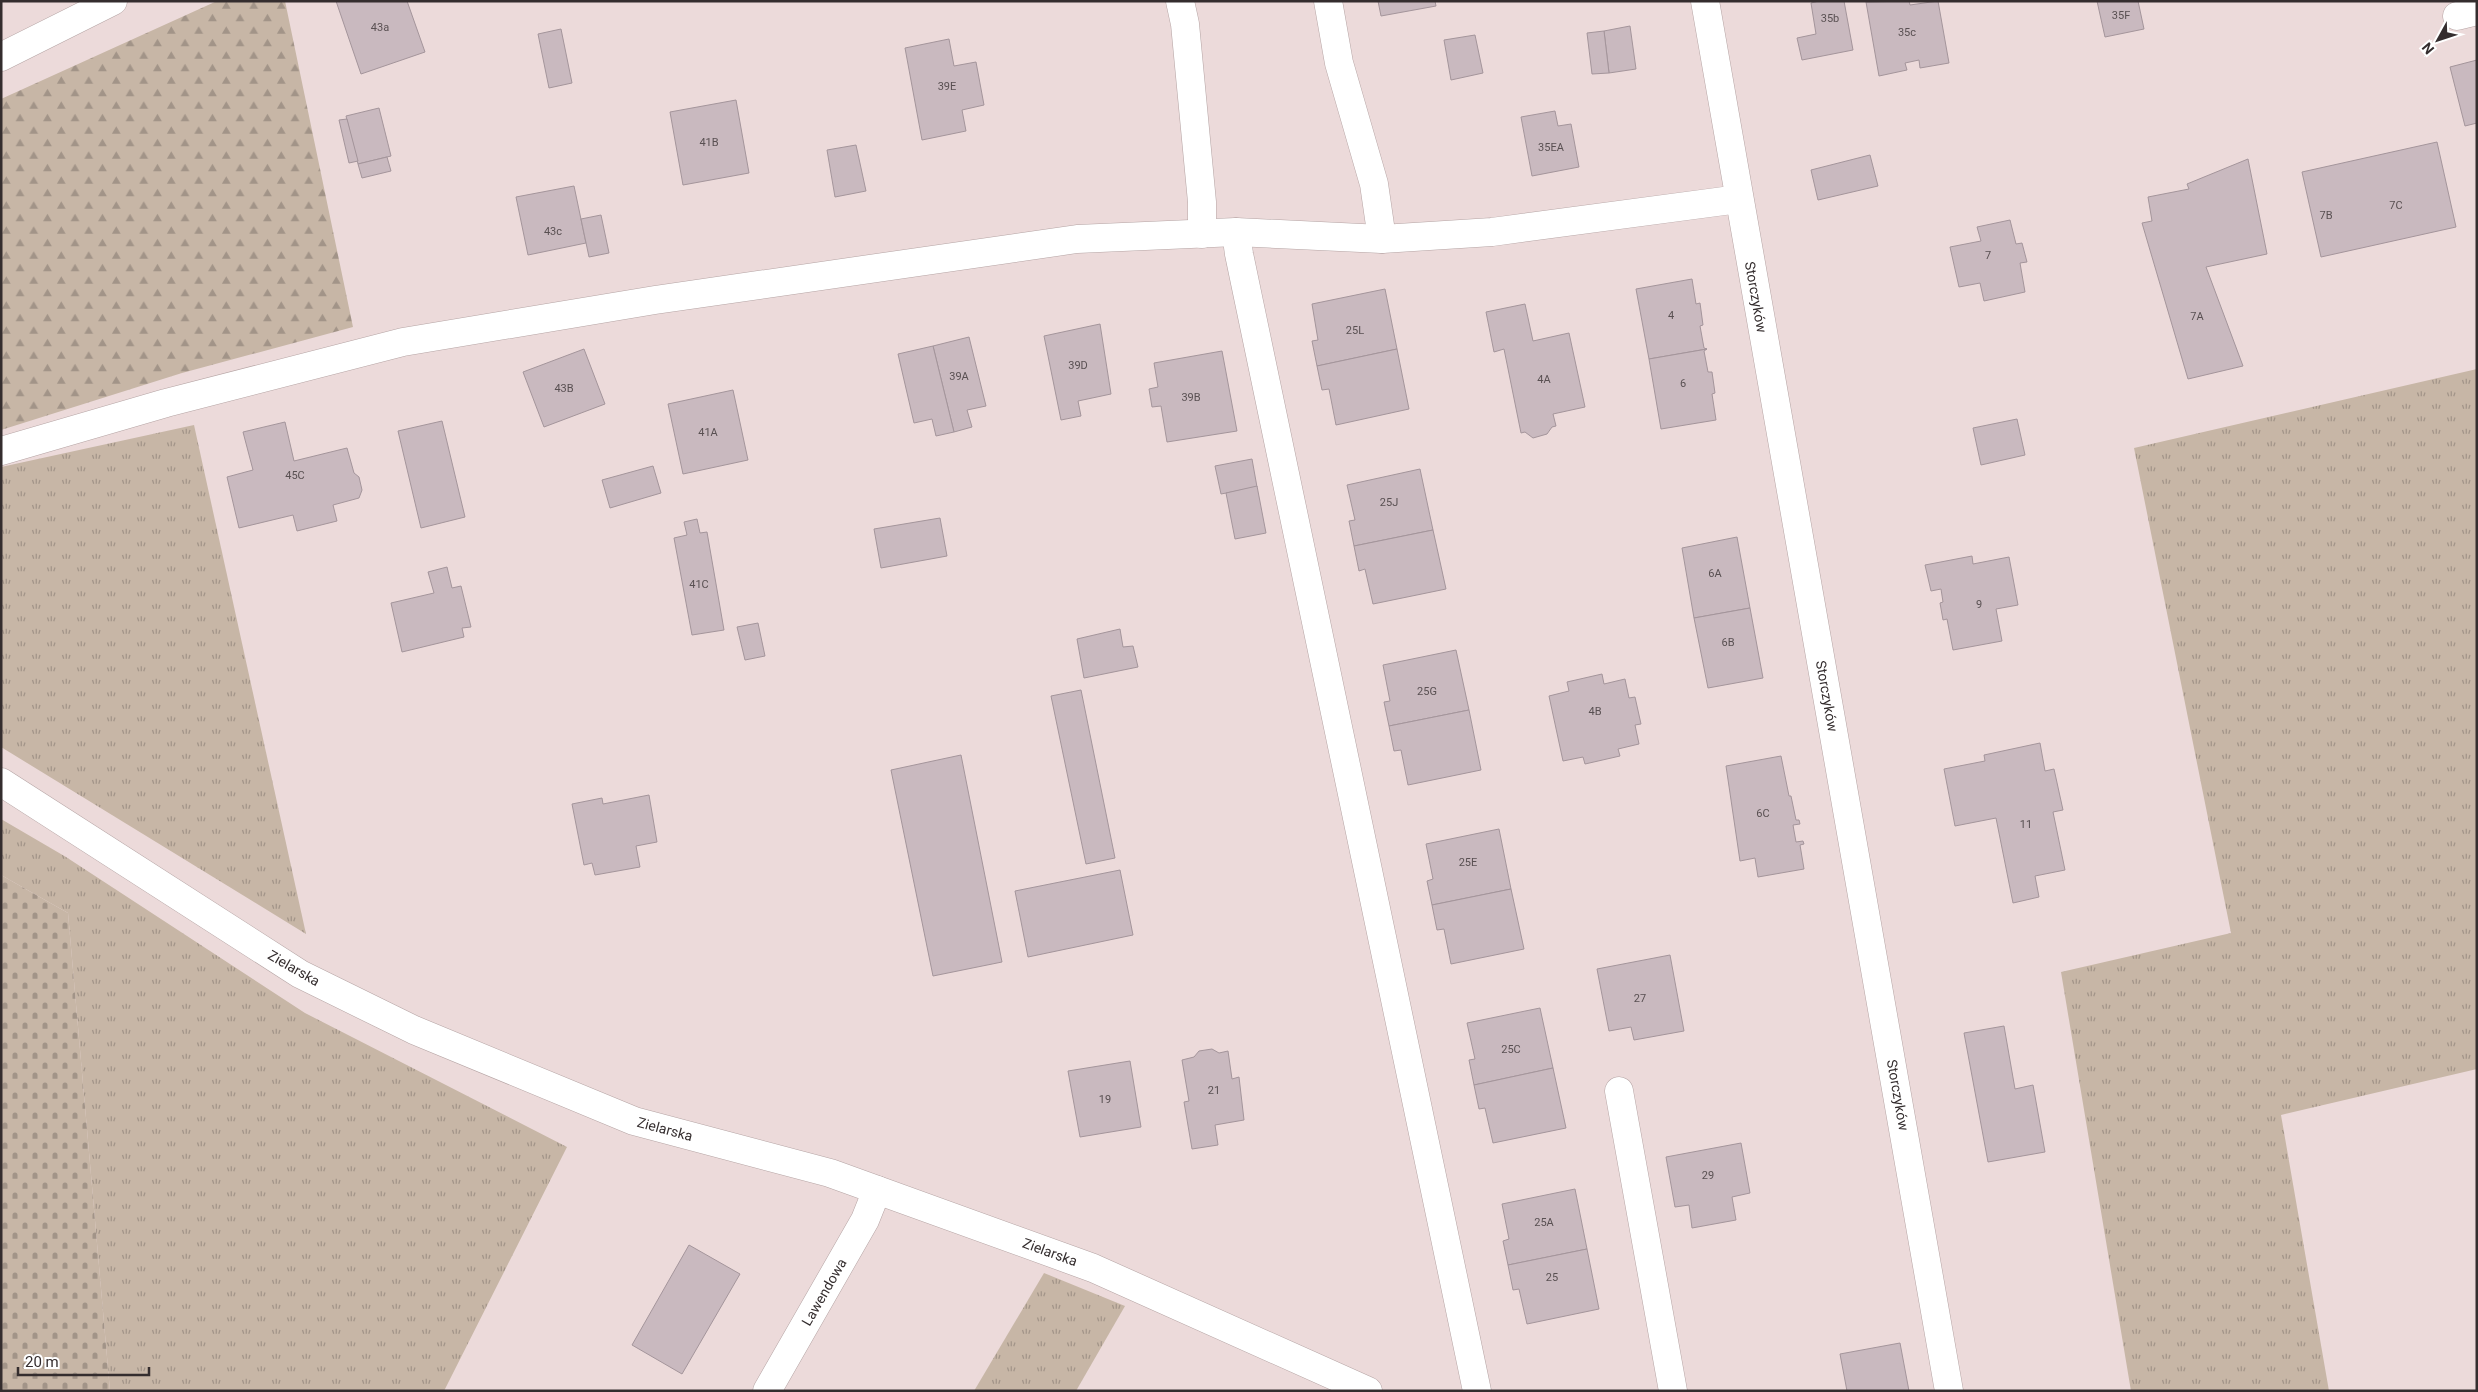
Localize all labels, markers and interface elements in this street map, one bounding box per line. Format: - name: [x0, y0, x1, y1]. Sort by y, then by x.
- house number: 35F: [2112, 9, 2130, 22]
- house number: 35b: [1821, 12, 1839, 25]
- north arrow: [2413, 15, 2463, 65]
- house number: 43a: [371, 21, 389, 34]
- house number: 35c: [1898, 26, 1916, 39]
- text: N: [2419, 39, 2437, 57]
- house number: 39E: [938, 80, 956, 93]
- house number: 41B: [699, 136, 719, 149]
- house number: 35EA: [1538, 141, 1565, 154]
- house number: 7C: [2389, 199, 2403, 212]
- house number: 7B: [2319, 209, 2333, 222]
- house number: 43c: [544, 225, 562, 238]
- house number: 7: [1985, 249, 1991, 262]
- street label: Storczyków: [1742, 260, 1770, 334]
- house number: 4: [1668, 309, 1674, 322]
- house number: 7A: [2190, 310, 2205, 323]
- house number: 25L: [1346, 324, 1364, 337]
- house number: 39D: [1068, 359, 1088, 372]
- house number: 39A: [949, 370, 970, 383]
- house number: 4A: [1537, 373, 1552, 386]
- house number: 6: [1680, 377, 1686, 390]
- house number: 43B: [554, 382, 574, 395]
- house number: 39B: [1181, 391, 1201, 404]
- house number: 41A: [698, 426, 719, 439]
- house number: 45C: [285, 469, 305, 482]
- house number: 25J: [1380, 496, 1398, 509]
- house number: 6A: [1708, 567, 1723, 580]
- house number: 41C: [689, 578, 709, 591]
- house number: 9: [1976, 598, 1982, 611]
- house number: 6B: [1721, 636, 1735, 649]
- street label: Storczyków: [1813, 659, 1841, 733]
- house number: 25G: [1417, 685, 1437, 698]
- house number: 4B: [1588, 705, 1602, 718]
- house number: 6C: [1756, 807, 1770, 820]
- house number: 11: [2020, 818, 2032, 831]
- house number: 25E: [1459, 856, 1477, 869]
- street label: Zielarska: [265, 947, 323, 989]
- house number: 27: [1634, 992, 1646, 1005]
- house number: 25C: [1501, 1043, 1521, 1056]
- street label: Storczyków: [1884, 1058, 1912, 1132]
- house number: 21: [1208, 1084, 1220, 1097]
- house number: 19: [1099, 1093, 1111, 1106]
- street label: Zielarska: [635, 1114, 695, 1144]
- house number: 29: [1702, 1169, 1714, 1182]
- house number: 25A: [1534, 1216, 1555, 1229]
- street label: Zielarska: [1021, 1235, 1079, 1269]
- street label: Lawendowa: [798, 1256, 850, 1328]
- house number: 25: [1546, 1271, 1558, 1284]
- scale bar: [18, 1344, 149, 1376]
- text: 20 m: [25, 1353, 59, 1371]

